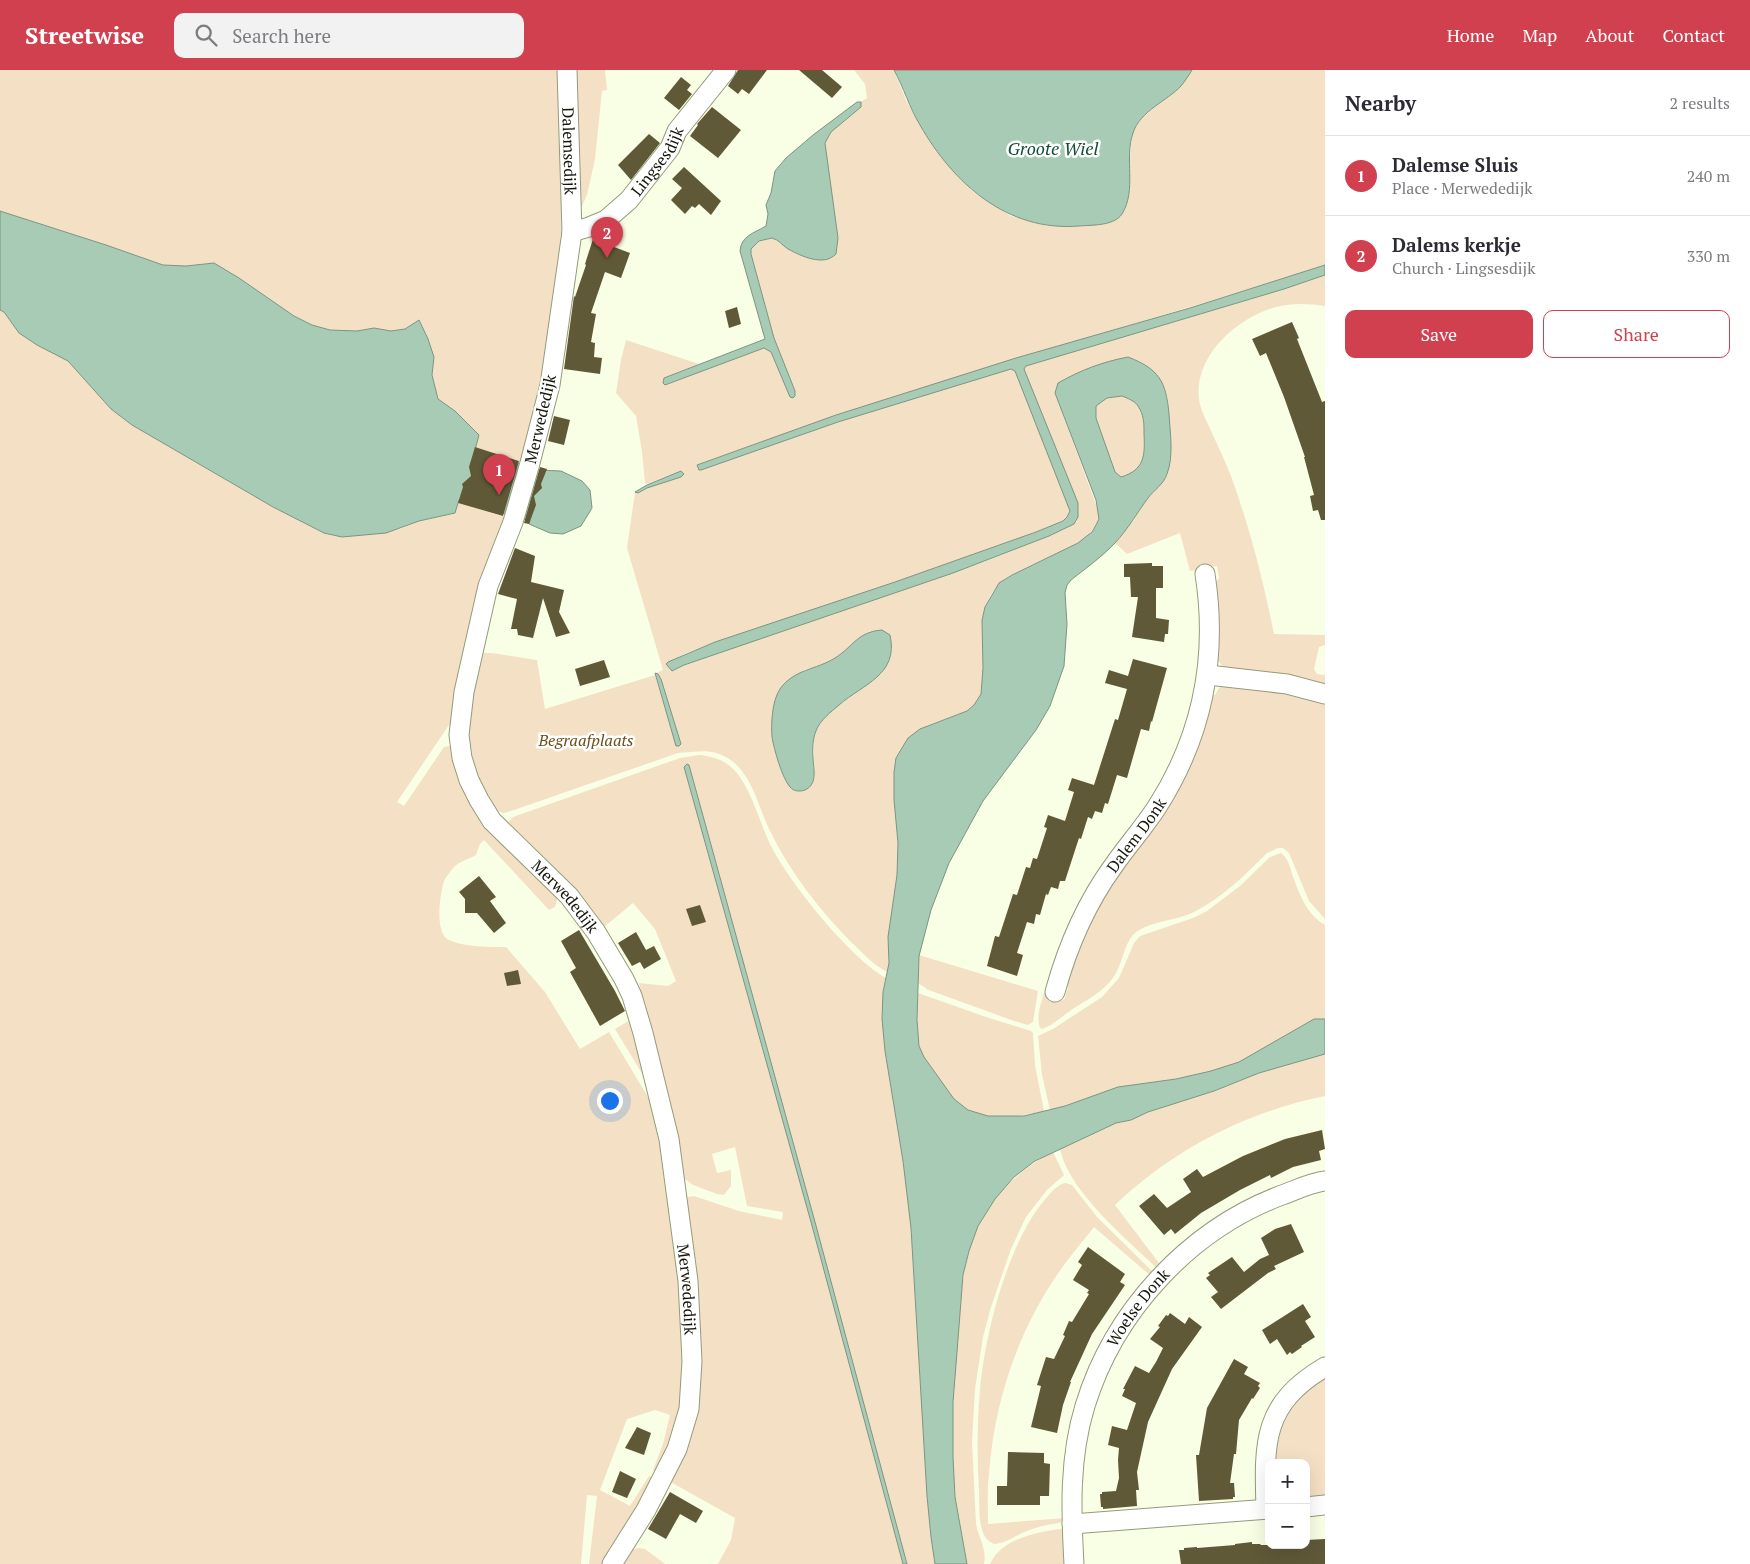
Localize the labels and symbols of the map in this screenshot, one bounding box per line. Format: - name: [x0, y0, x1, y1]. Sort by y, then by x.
- street label: Dalemsedijk: [557, 107, 582, 196]
- street label: Lingsesdijk: [626, 123, 689, 200]
- water label: Groote Wiel: [1008, 136, 1098, 160]
- pin: 2: [591, 217, 623, 258]
- street label: Merwededijk: [519, 371, 561, 466]
- pin: 1: [483, 454, 515, 495]
- park label: Begraafplaats: [537, 729, 634, 751]
- street label: Dalem Donk: [1101, 793, 1172, 877]
- street label: Merwededijk: [527, 855, 604, 938]
- your location: [597, 1088, 623, 1114]
- street label: Merwededijk: [672, 1243, 702, 1336]
- street label: Woelse Donk: [1101, 1263, 1175, 1350]

